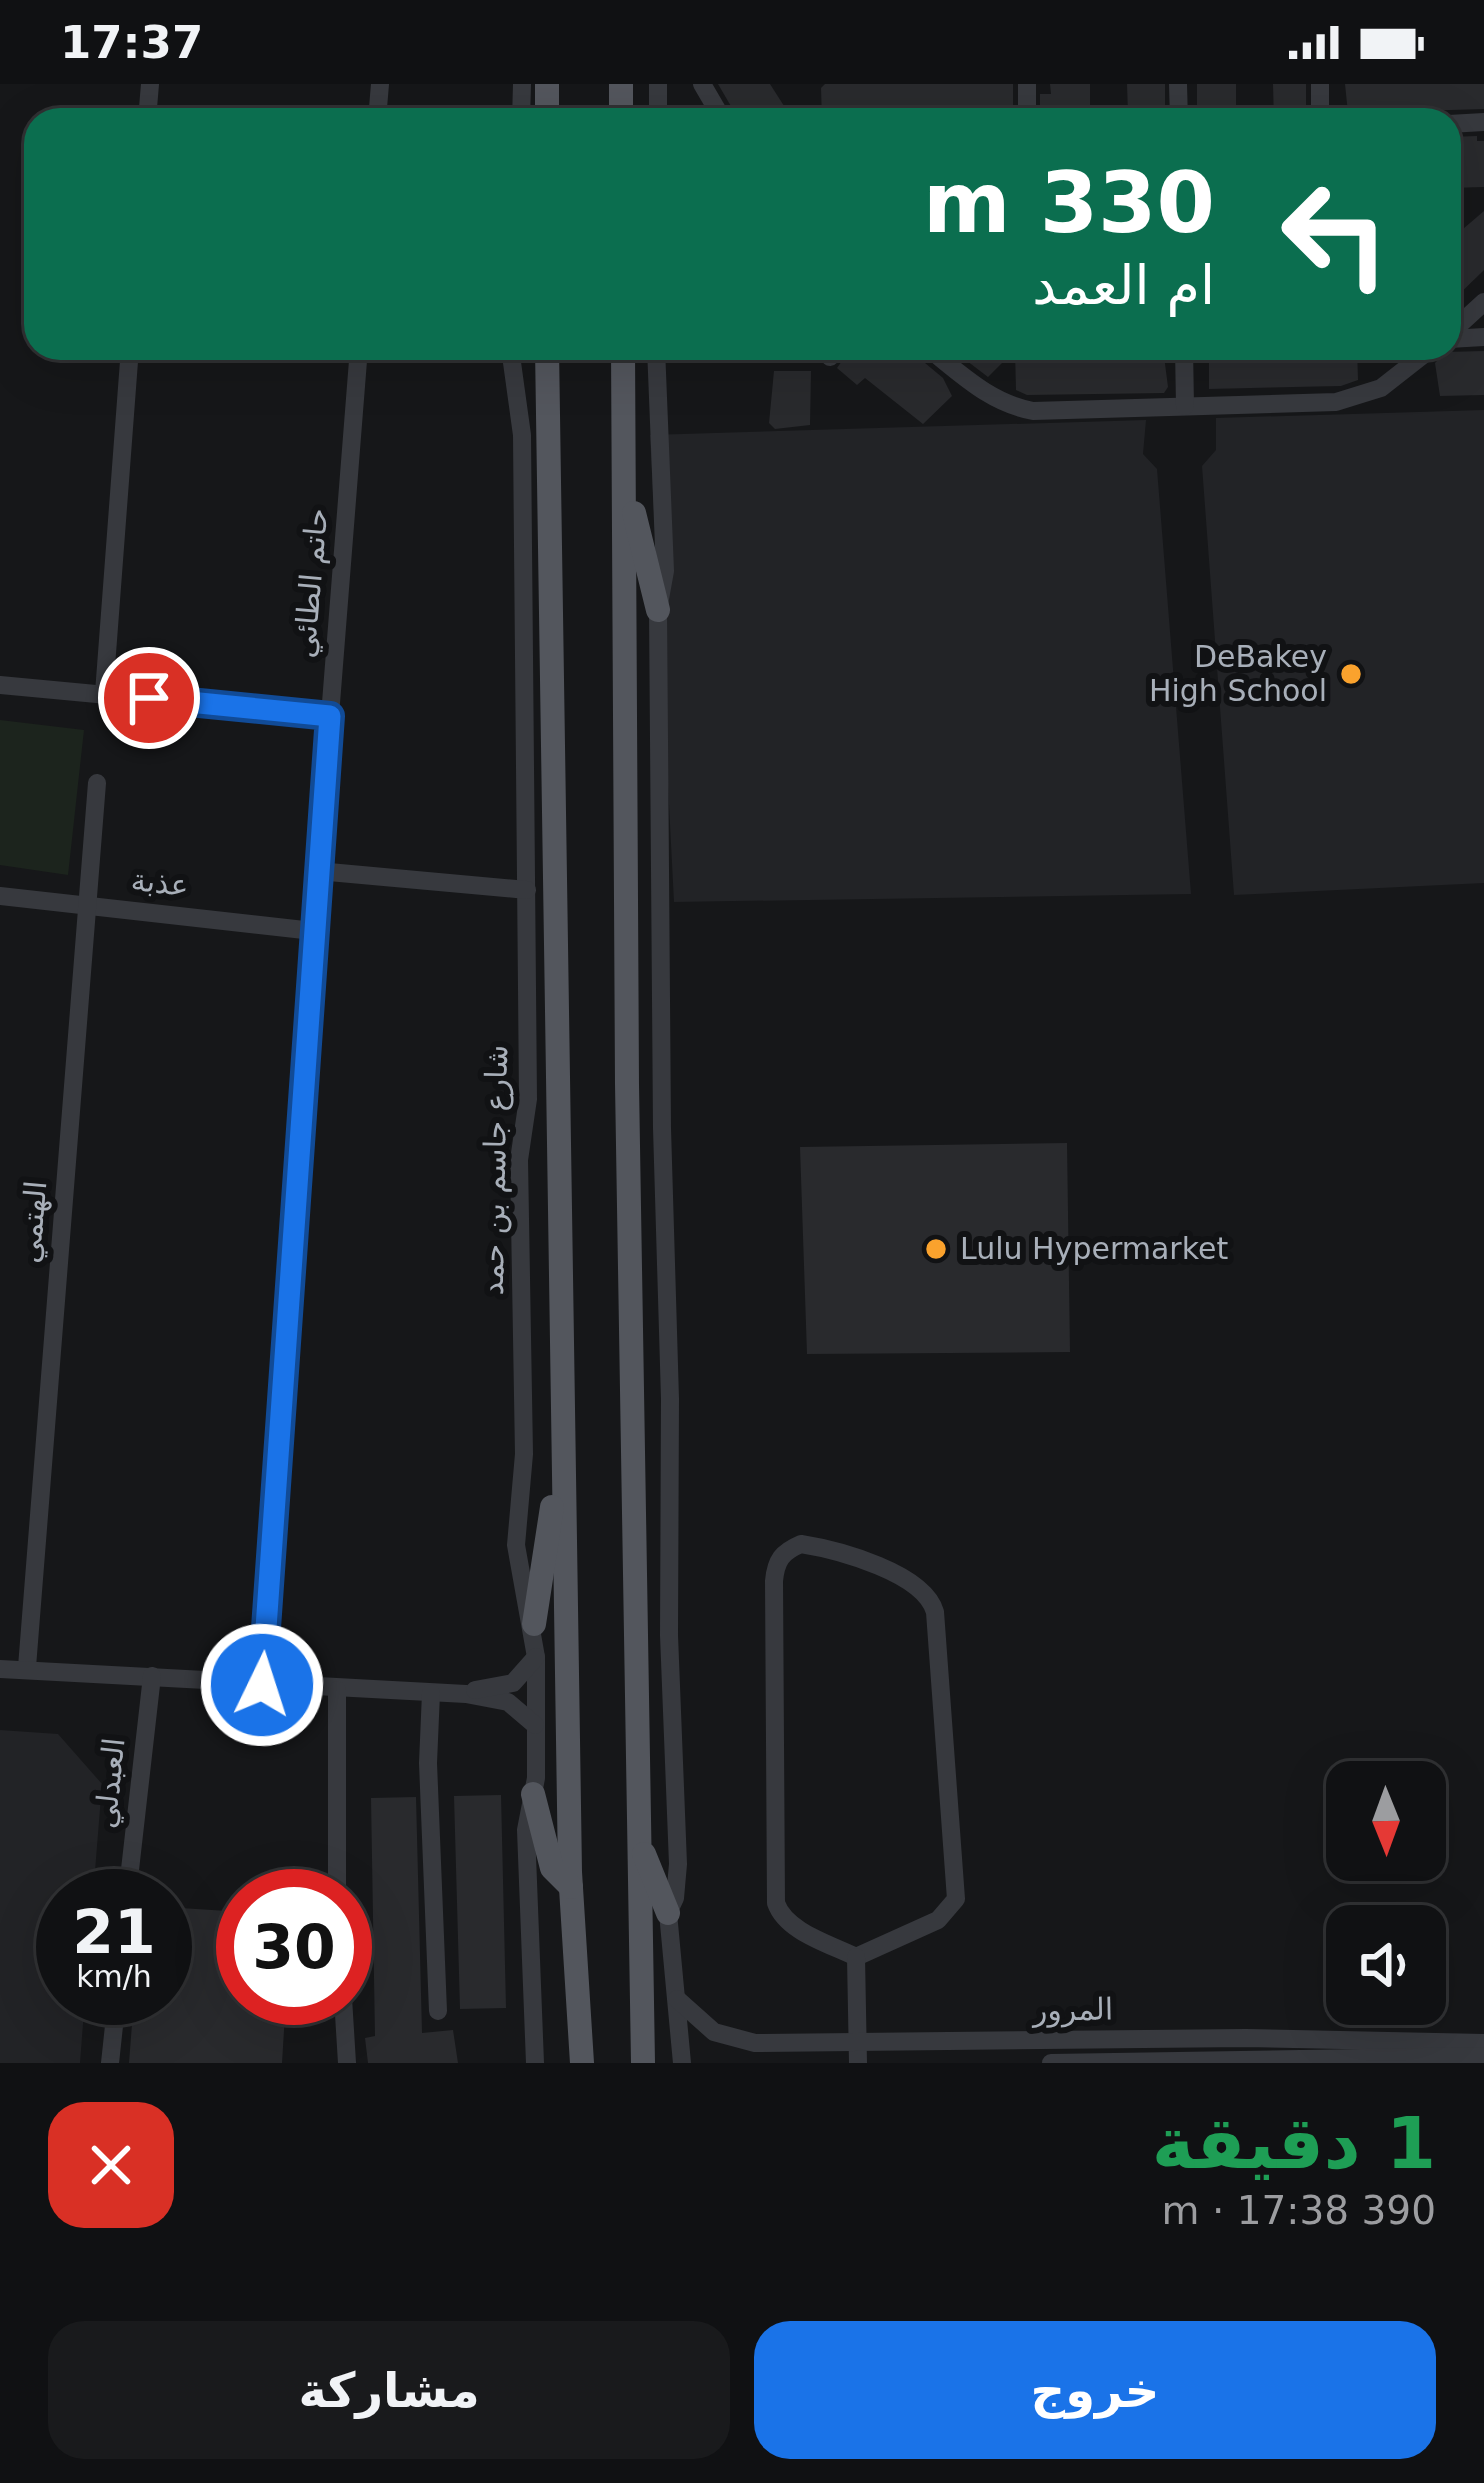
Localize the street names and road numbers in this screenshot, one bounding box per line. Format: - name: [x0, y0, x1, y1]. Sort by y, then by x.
- street label: حاتم الطائي: [287, 507, 335, 659]
- street label: عذبة: [129, 862, 191, 903]
- street label: شارع جاسم بن حمد: [475, 1044, 515, 1296]
- street label: الهتمي: [11, 1179, 55, 1265]
- street label: العبدلي: [87, 1736, 133, 1830]
- street label: المرور: [1031, 1991, 1113, 2029]

